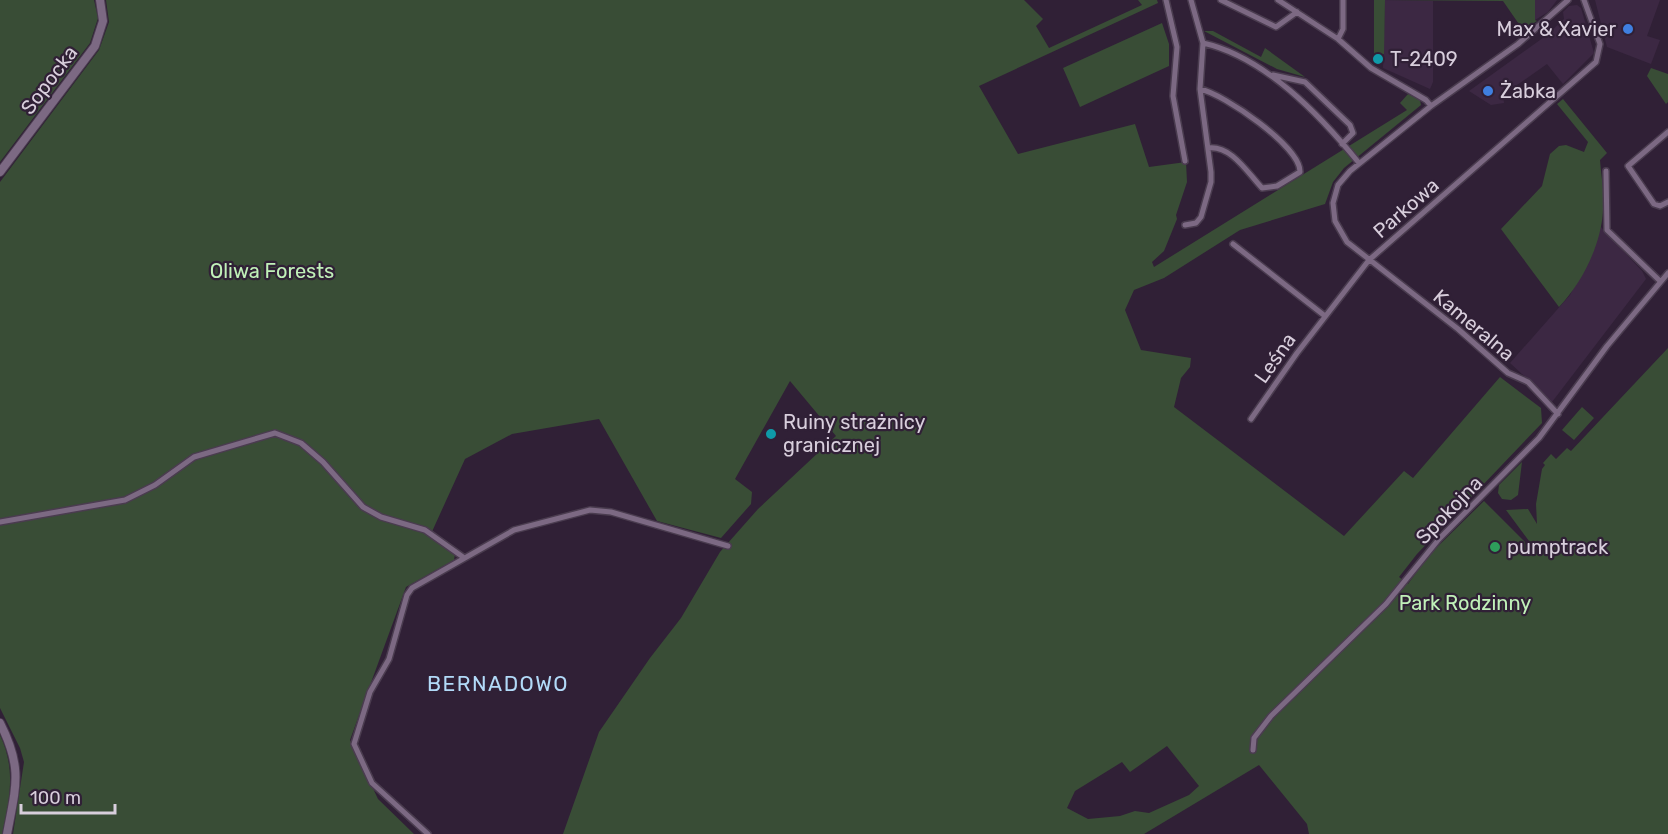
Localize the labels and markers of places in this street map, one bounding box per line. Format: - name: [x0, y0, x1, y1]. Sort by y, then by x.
- place label: Max & Xavier: [1496, 17, 1616, 41]
- marker: Max & Xavier: [1621, 22, 1635, 36]
- place label: T-2409: [1390, 47, 1458, 71]
- marker: T-2409: [1371, 52, 1385, 66]
- place label: Żabka: [1500, 79, 1556, 103]
- marker: Żabka: [1481, 84, 1495, 98]
- place label: Ruiny strażnicy granicznej: [783, 410, 926, 457]
- marker: Ruiny strażnicy granicznej: [764, 427, 778, 441]
- place label: pumptrack: [1507, 535, 1609, 559]
- marker: pumptrack: [1488, 540, 1502, 554]

